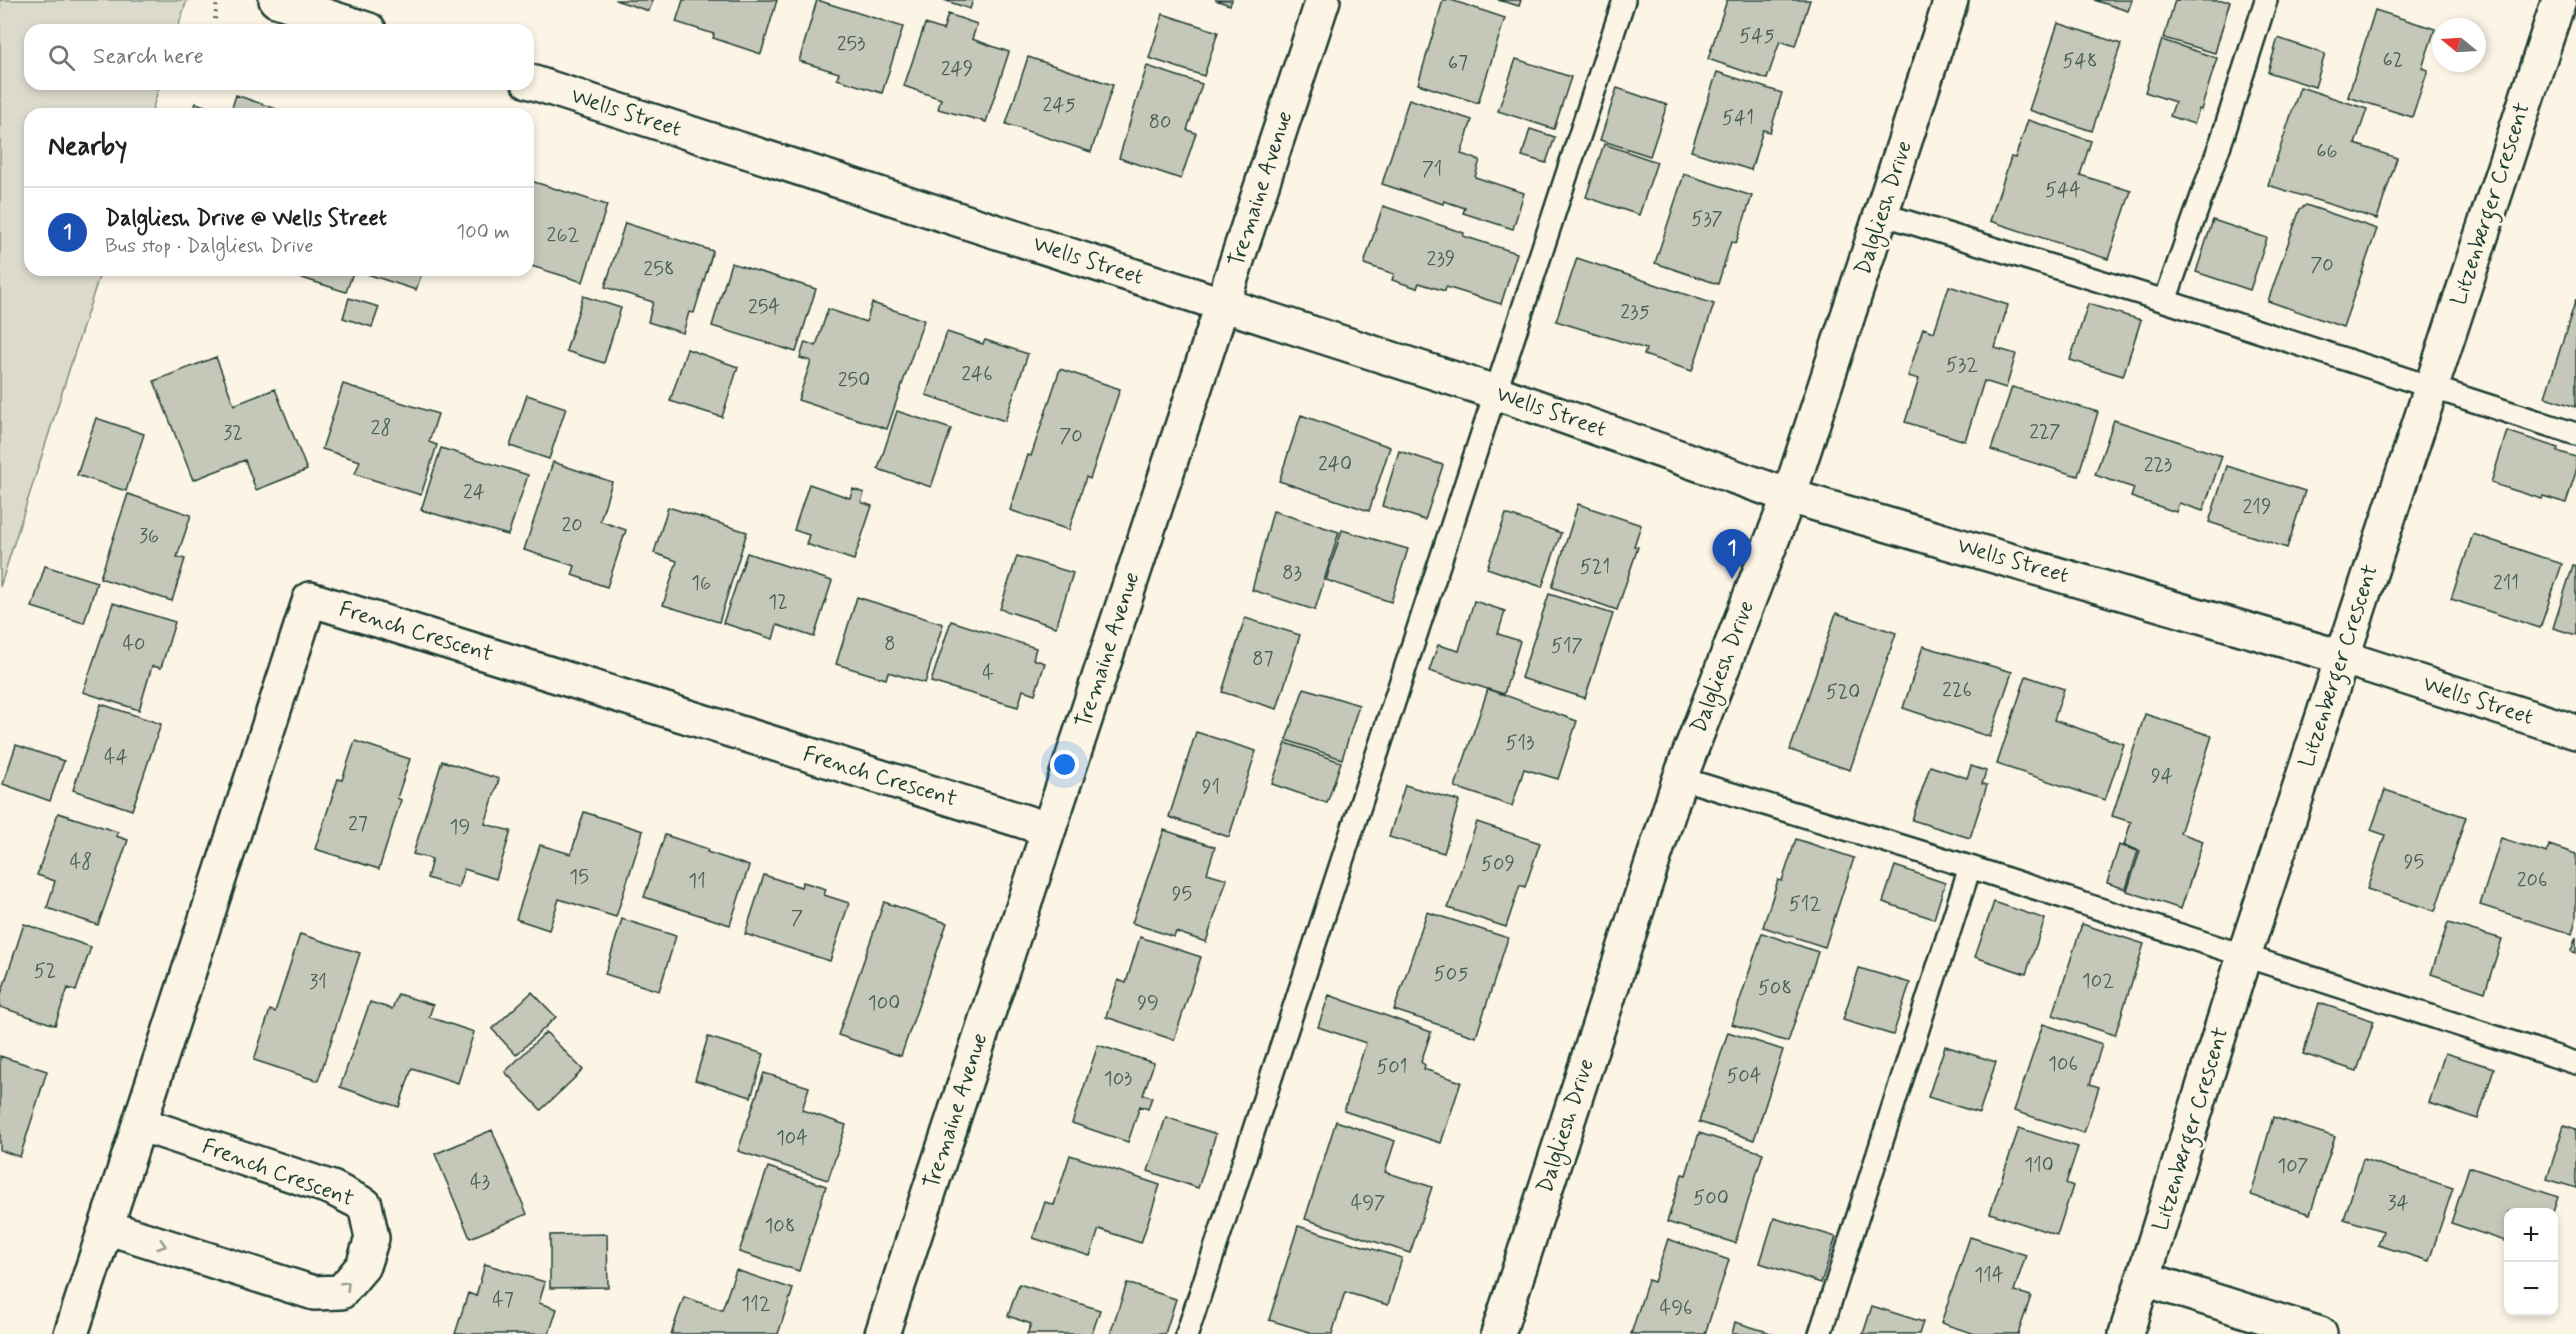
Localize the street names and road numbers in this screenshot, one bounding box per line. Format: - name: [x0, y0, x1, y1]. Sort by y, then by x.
- street label: Wells Street: [567, 82, 685, 144]
- street label: Litzenberger Crescent: [2445, 99, 2540, 310]
- street label: Tremaine Avenue: [1223, 108, 1299, 270]
- street label: Dalgliesh Drive: [1849, 137, 1922, 280]
- street label: Wells Street: [1029, 230, 1147, 292]
- street label: Wells Street: [1492, 380, 1610, 444]
- street label: Wells Street: [1954, 532, 2072, 590]
- street label: Litzenberger Crescent: [2293, 561, 2388, 772]
- street label: Tremaine Avenue: [1070, 569, 1146, 731]
- street label: French Crescent: [336, 595, 496, 669]
- street label: Dalgliesh Drive: [1685, 597, 1764, 738]
- street label: Wells Street: [2419, 670, 2537, 732]
- street label: French Crescent: [800, 740, 960, 814]
- street label: Litzenberger Crescent: [2147, 1024, 2238, 1235]
- street label: Tremaine Avenue: [918, 1030, 994, 1192]
- street label: Dalgliesh Drive: [1531, 1055, 1604, 1198]
- street label: French Crescent: [198, 1133, 358, 1213]

